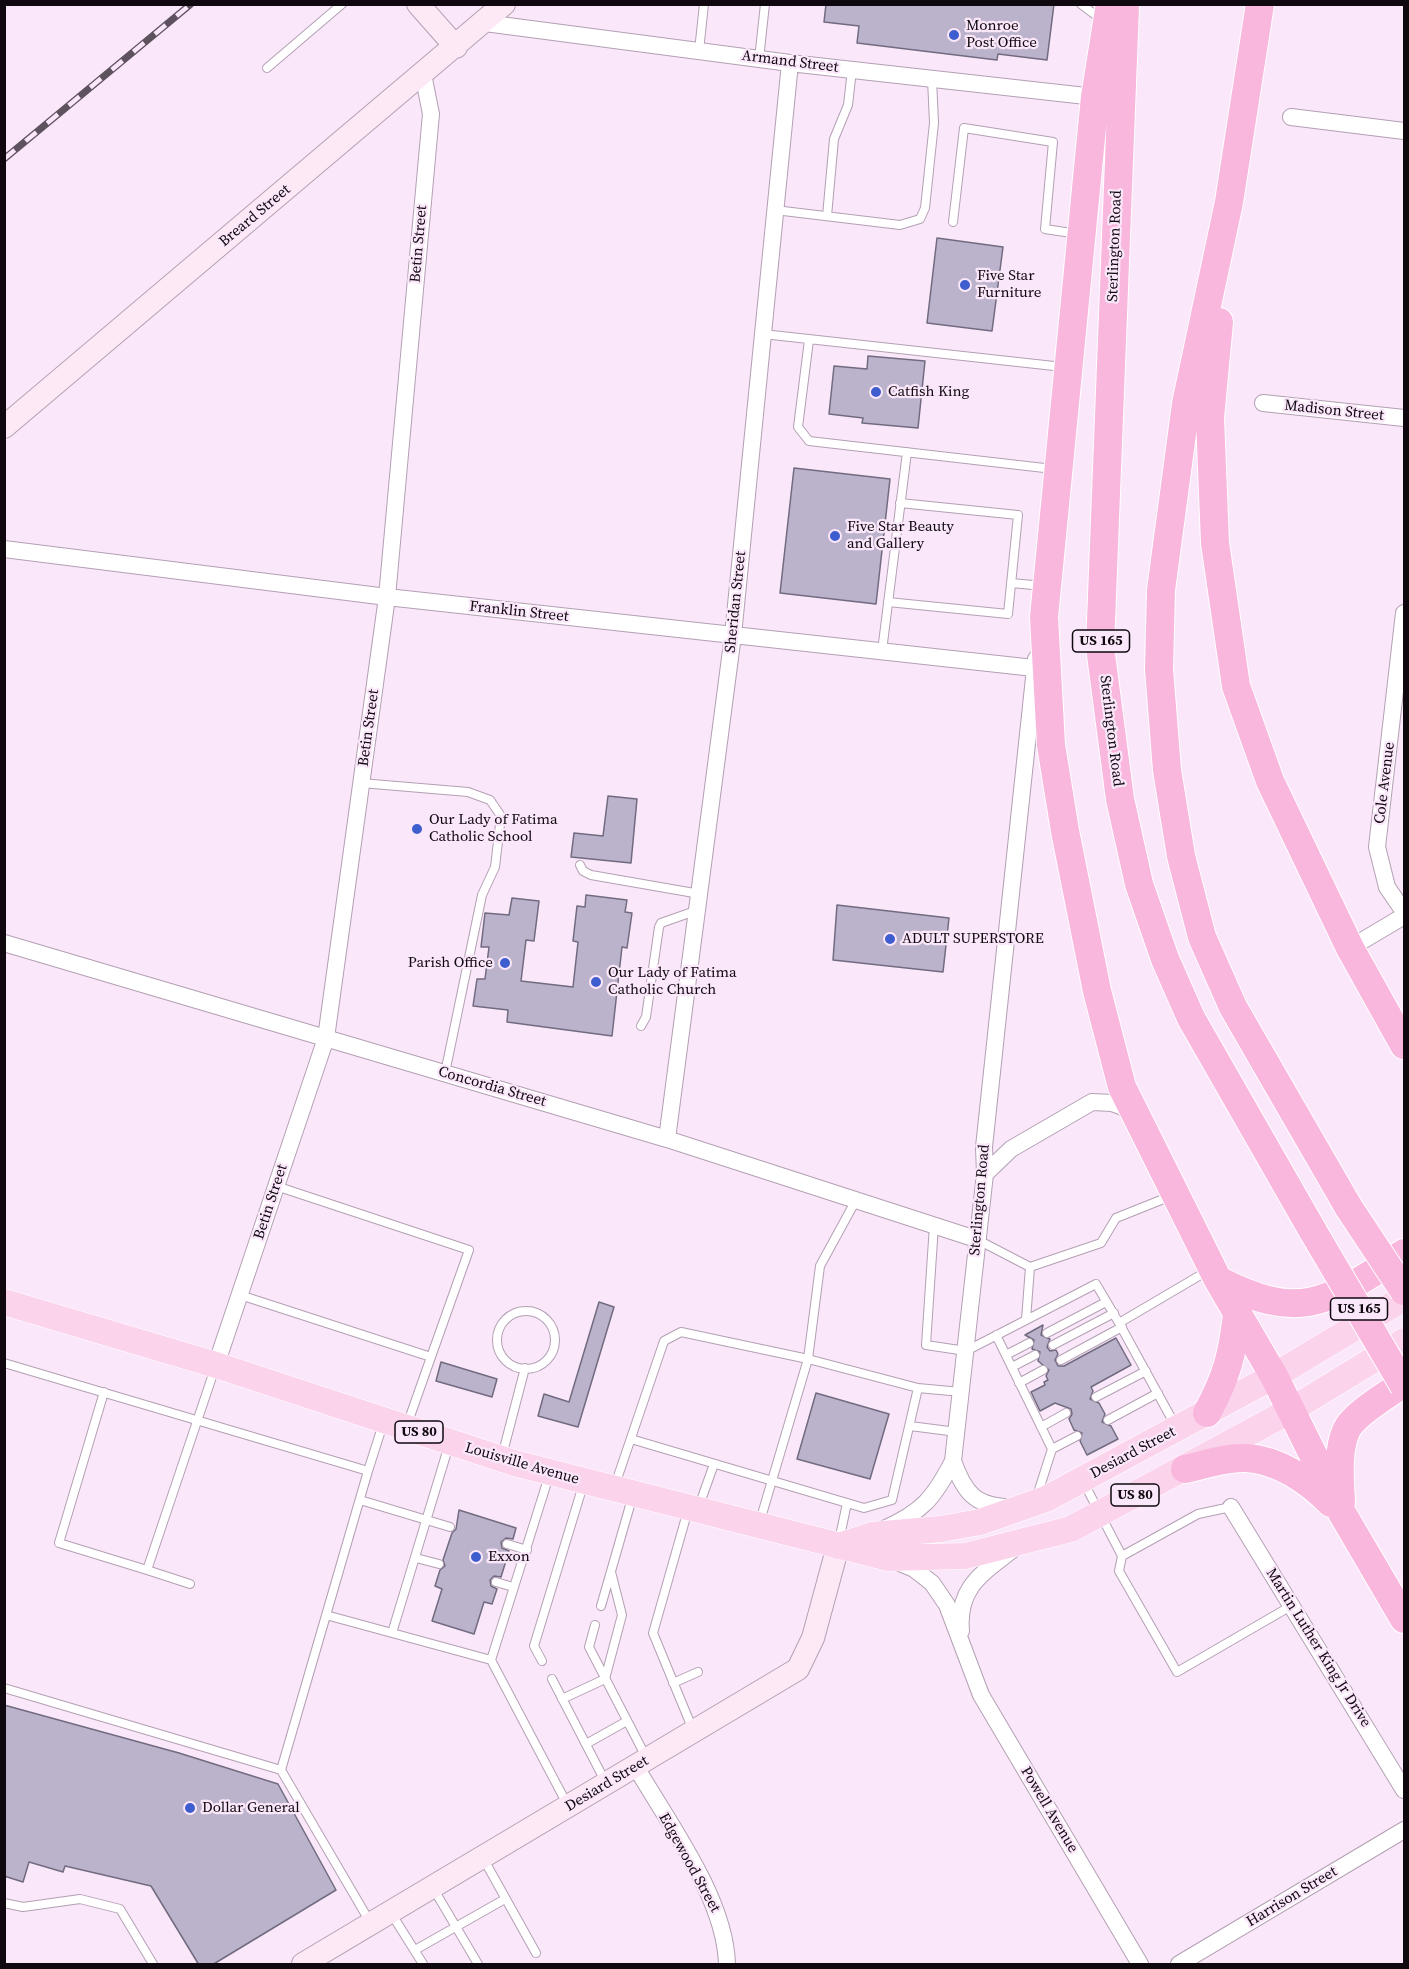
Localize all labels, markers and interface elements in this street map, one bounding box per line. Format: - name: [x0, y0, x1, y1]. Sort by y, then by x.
- place label: Monroe Post Office: [966, 17, 1037, 52]
- marker: Monroe Post Office: [947, 28, 961, 42]
- street label: Armand Street: [741, 47, 839, 77]
- street label: Breard Street: [216, 181, 294, 251]
- street label: Sterlington Road: [1104, 190, 1126, 302]
- street label: Betin Street: [407, 204, 431, 284]
- place label: Five Star Furniture: [977, 267, 1041, 302]
- marker: Five Star Furniture: [958, 278, 972, 292]
- place label: Catfish King: [888, 383, 969, 401]
- marker: Catfish King: [869, 385, 883, 399]
- street label: Madison Street: [1283, 397, 1385, 425]
- place label: Five Star Beauty and Gallery: [847, 518, 954, 553]
- marker: Five Star Beauty and Gallery: [828, 529, 842, 543]
- street label: Sheridan Street: [722, 550, 750, 654]
- street label: Franklin Street: [468, 598, 570, 626]
- road number: US 165: [1072, 630, 1130, 652]
- street label: Sterlington Road: [1095, 674, 1127, 788]
- street label: Betin Street: [355, 688, 383, 768]
- street label: Cole Avenue: [1371, 741, 1399, 825]
- place label: Our Lady of Fatima Catholic School: [429, 811, 558, 846]
- marker: Our Lady of Fatima Catholic School: [410, 822, 424, 836]
- place label: ADULT SUPERSTORE: [902, 930, 1044, 948]
- marker: ADULT SUPERSTORE: [883, 932, 897, 946]
- place label: Parish Office: [408, 954, 493, 972]
- marker: Parish Office: [498, 956, 512, 970]
- place label: Our Lady of Fatima Catholic Church: [608, 964, 737, 999]
- marker: Our Lady of Fatima Catholic Church: [589, 975, 603, 989]
- street label: Concordia Street: [436, 1063, 548, 1111]
- street label: Sterlington Road: [966, 1144, 994, 1256]
- street label: Betin Street: [250, 1162, 292, 1242]
- road number: US 165: [1330, 1298, 1388, 1320]
- road number: US 80: [395, 1421, 443, 1443]
- street label: Desiard Street: [1087, 1423, 1179, 1483]
- street label: Louisville Avenue: [463, 1439, 581, 1489]
- road number: US 80: [1111, 1484, 1159, 1506]
- place label: Exxon: [488, 1548, 530, 1566]
- marker: Exxon: [469, 1550, 483, 1564]
- street label: Martin Luther King Jr Drive: [1262, 1565, 1374, 1731]
- street label: Desiard Street: [562, 1752, 652, 1816]
- street label: Powell Avenue: [1016, 1764, 1082, 1856]
- place label: Dollar General: [202, 1799, 300, 1817]
- marker: Dollar General: [183, 1801, 197, 1815]
- street label: Edgewood Street: [654, 1810, 724, 1916]
- street label: Harrison Street: [1244, 1863, 1340, 1931]

